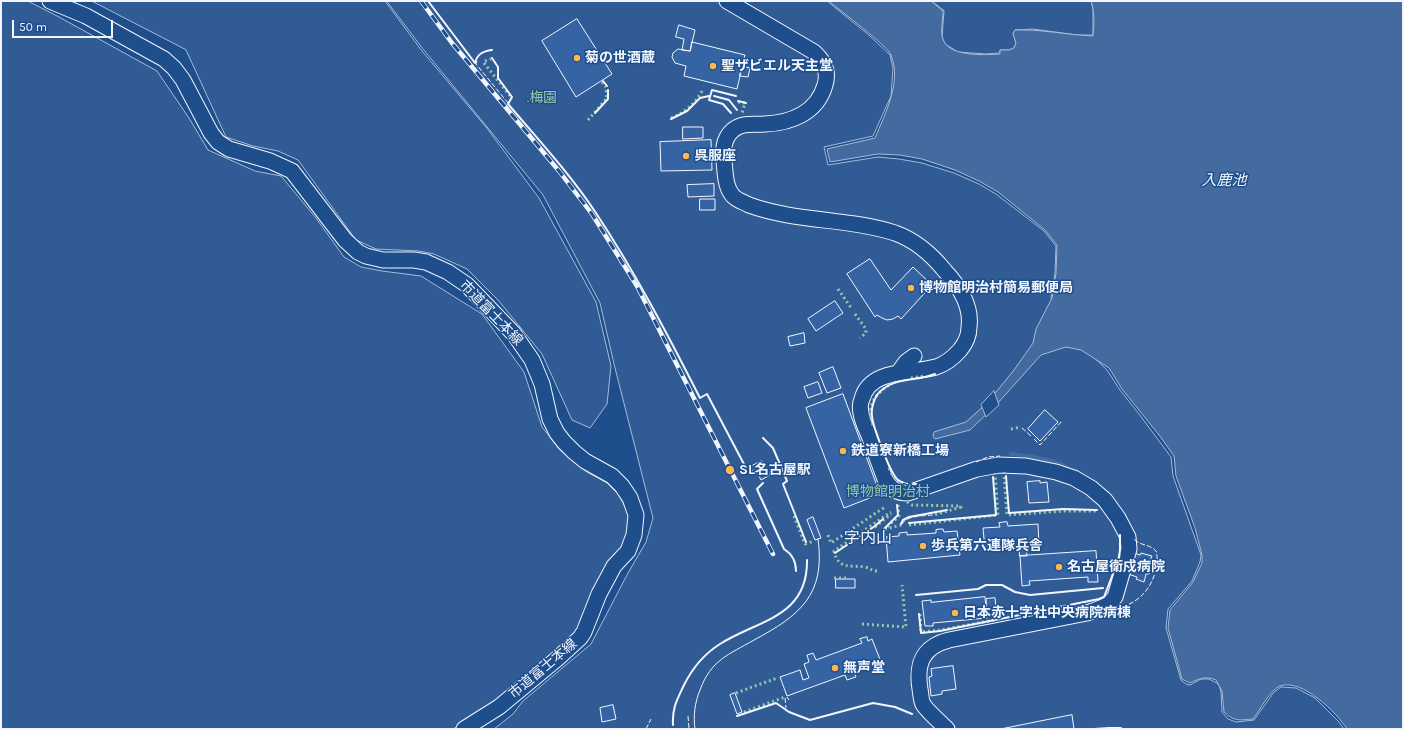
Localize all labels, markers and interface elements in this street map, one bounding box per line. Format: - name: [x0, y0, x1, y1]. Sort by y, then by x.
- scale bar: [14, 12, 115, 38]
- text: 50 m: [19, 20, 47, 34]
- place label: 菊の世酒蔵: [585, 50, 655, 66]
- marker: 菊の世酒蔵: [572, 53, 582, 63]
- place label: 聖ザビエル天主堂: [721, 58, 833, 74]
- marker: 聖ザビエル天主堂: [708, 61, 718, 71]
- park label: .梅園: [527, 90, 557, 106]
- place label: 呉服座: [694, 148, 736, 164]
- marker: 呉服座: [681, 151, 691, 161]
- water label: 入鹿池: [1202, 172, 1246, 190]
- street label: 市道富士本線: [456, 277, 526, 349]
- place label: 博物館明治村簡易郵便局: [919, 280, 1073, 296]
- marker: 博物館明治村簡易郵便局: [906, 283, 916, 293]
- place label: 鉄道寮新橋工場: [851, 443, 949, 459]
- marker: 鉄道寮新橋工場: [838, 446, 848, 456]
- place label: SL名古屋駅: [739, 462, 811, 478]
- marker: SL名古屋駅: [724, 464, 736, 476]
- park label: 博物館明治村: [846, 484, 930, 500]
- district label: 字内山: [844, 528, 892, 548]
- place label: 歩兵第六連隊兵舎: [931, 538, 1043, 554]
- marker: 歩兵第六連隊兵舎: [918, 541, 928, 551]
- place label: 名古屋衛戍病院: [1067, 559, 1165, 575]
- marker: 名古屋衛戍病院: [1054, 562, 1064, 572]
- place label: 日本赤十字社中央病院病棟: [963, 605, 1131, 621]
- marker: 日本赤十字社中央病院病棟: [950, 608, 960, 618]
- street label: 市道富士本線: [505, 636, 581, 702]
- place label: 無声堂: [843, 660, 885, 676]
- marker: 無声堂: [830, 663, 840, 673]

